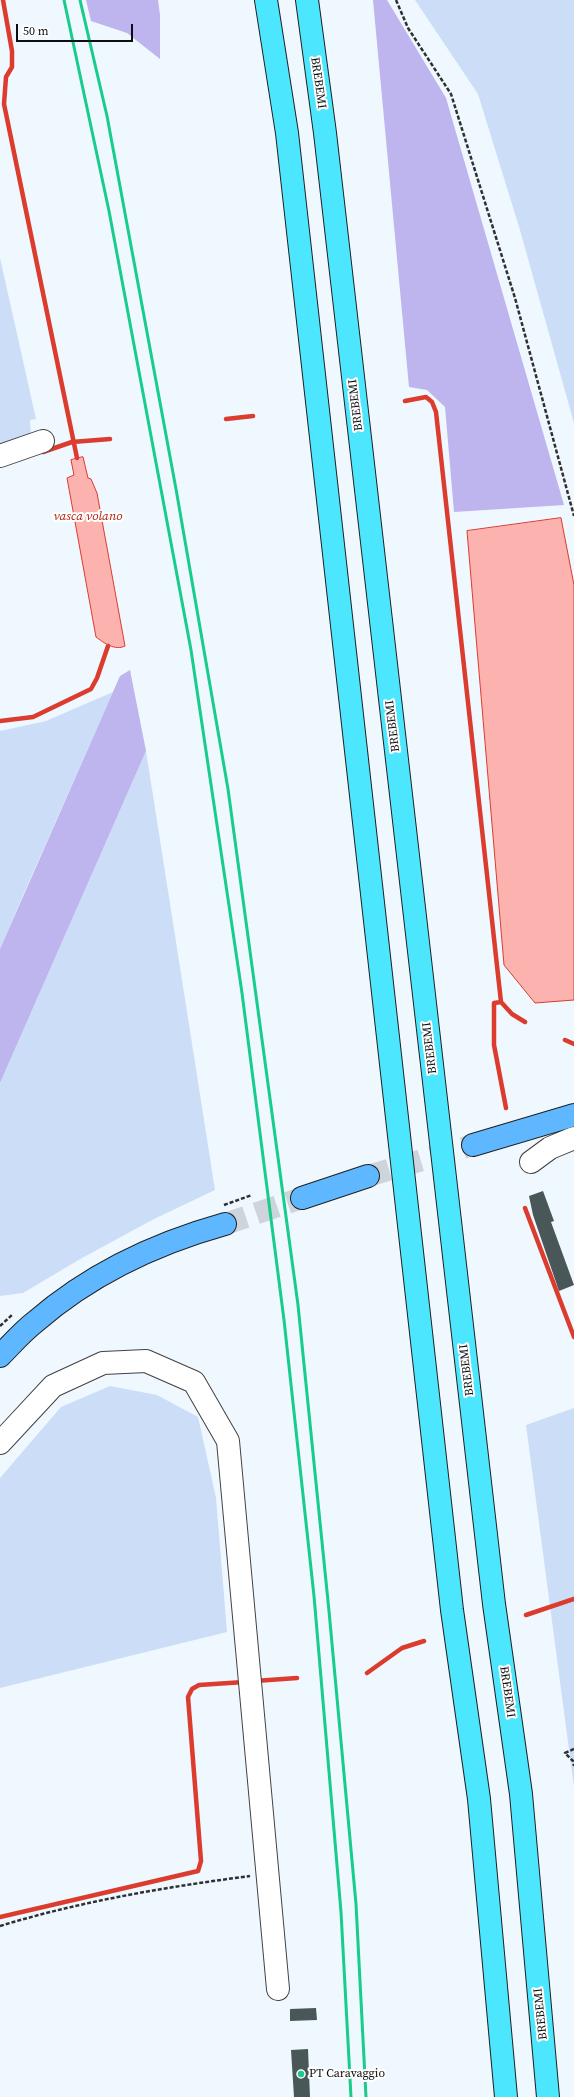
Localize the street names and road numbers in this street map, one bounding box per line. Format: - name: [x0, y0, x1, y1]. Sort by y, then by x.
- street label: BREBEMI: [307, 56, 329, 110]
- street label: BREBEMI: [346, 378, 366, 432]
- street label: BREBEMI: [383, 699, 403, 753]
- street label: BREBEMI: [420, 1021, 440, 1075]
- street label: BREBEMI: [457, 1343, 477, 1397]
- street label: BREBEMI: [496, 1665, 518, 1719]
- street label: BREBEMI: [531, 1987, 551, 2041]

